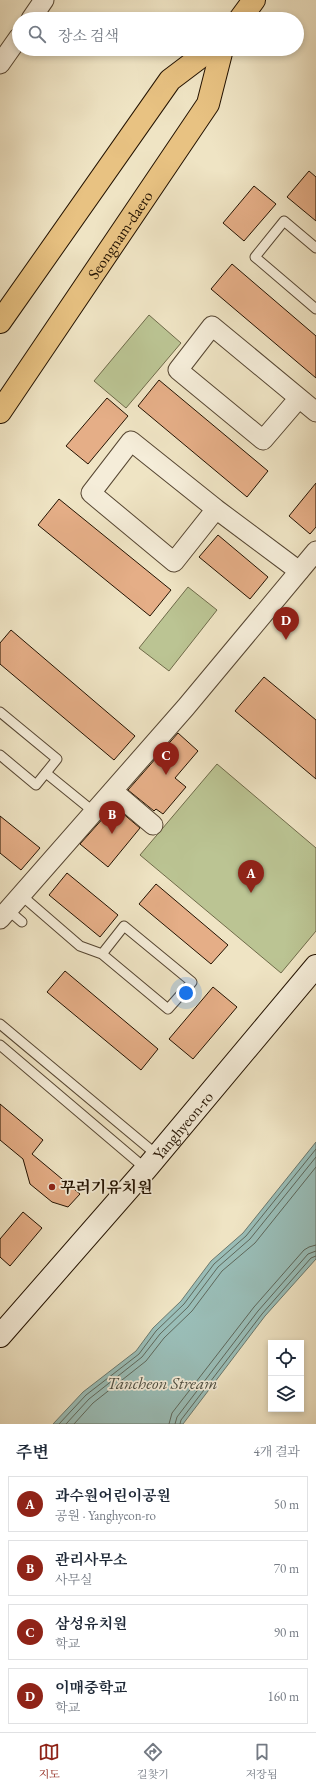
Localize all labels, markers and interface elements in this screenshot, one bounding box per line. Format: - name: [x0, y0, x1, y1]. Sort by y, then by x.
- search box: [12, 12, 304, 56]
- icon: search: [26, 23, 48, 45]
- text: 장소 검색: [58, 26, 119, 45]
- street label: Seongnam-daero: [82, 186, 157, 283]
- pin: D: [273, 607, 299, 640]
- pin: C: [153, 742, 179, 775]
- pin: B: [99, 801, 125, 834]
- pin: A: [238, 860, 264, 893]
- your location: [176, 983, 196, 1003]
- street label: Yanghyeon-ro: [148, 1086, 218, 1164]
- place label: 꾸러기유치원: [60, 1177, 153, 1198]
- marker: 꾸러기유치원: [47, 1182, 57, 1192]
- map controls: [268, 1340, 304, 1412]
- button: locate: [268, 1340, 304, 1376]
- water label: Tancheon Stream: [107, 1372, 217, 1394]
- button: layers: [268, 1376, 304, 1412]
- text: 주변: [16, 1441, 49, 1463]
- text: 4개 결과: [253, 1443, 300, 1460]
- text: 과수원어린이공원: [55, 1486, 171, 1505]
- text: A: [25, 1496, 35, 1513]
- text: 50 m: [274, 1496, 299, 1513]
- text: 공원 · Yanghyeon-ro: [55, 1507, 156, 1524]
- text: 관리사무소: [55, 1550, 127, 1569]
- text: B: [26, 1560, 34, 1577]
- text: 70 m: [274, 1560, 299, 1577]
- text: 사무실: [55, 1571, 93, 1588]
- text: 삼성유치원: [55, 1614, 127, 1633]
- text: C: [25, 1624, 35, 1641]
- text: 90 m: [274, 1624, 299, 1641]
- text: 학교: [55, 1635, 80, 1652]
- text: 이매중학교: [55, 1678, 127, 1697]
- text: D: [25, 1688, 35, 1705]
- text: 160 m: [268, 1688, 299, 1705]
- text: 학교: [55, 1699, 80, 1716]
- tab: 지도: [38, 1741, 60, 1781]
- tab: 길찾기: [137, 1741, 169, 1781]
- tab: 저장됨: [246, 1741, 278, 1781]

